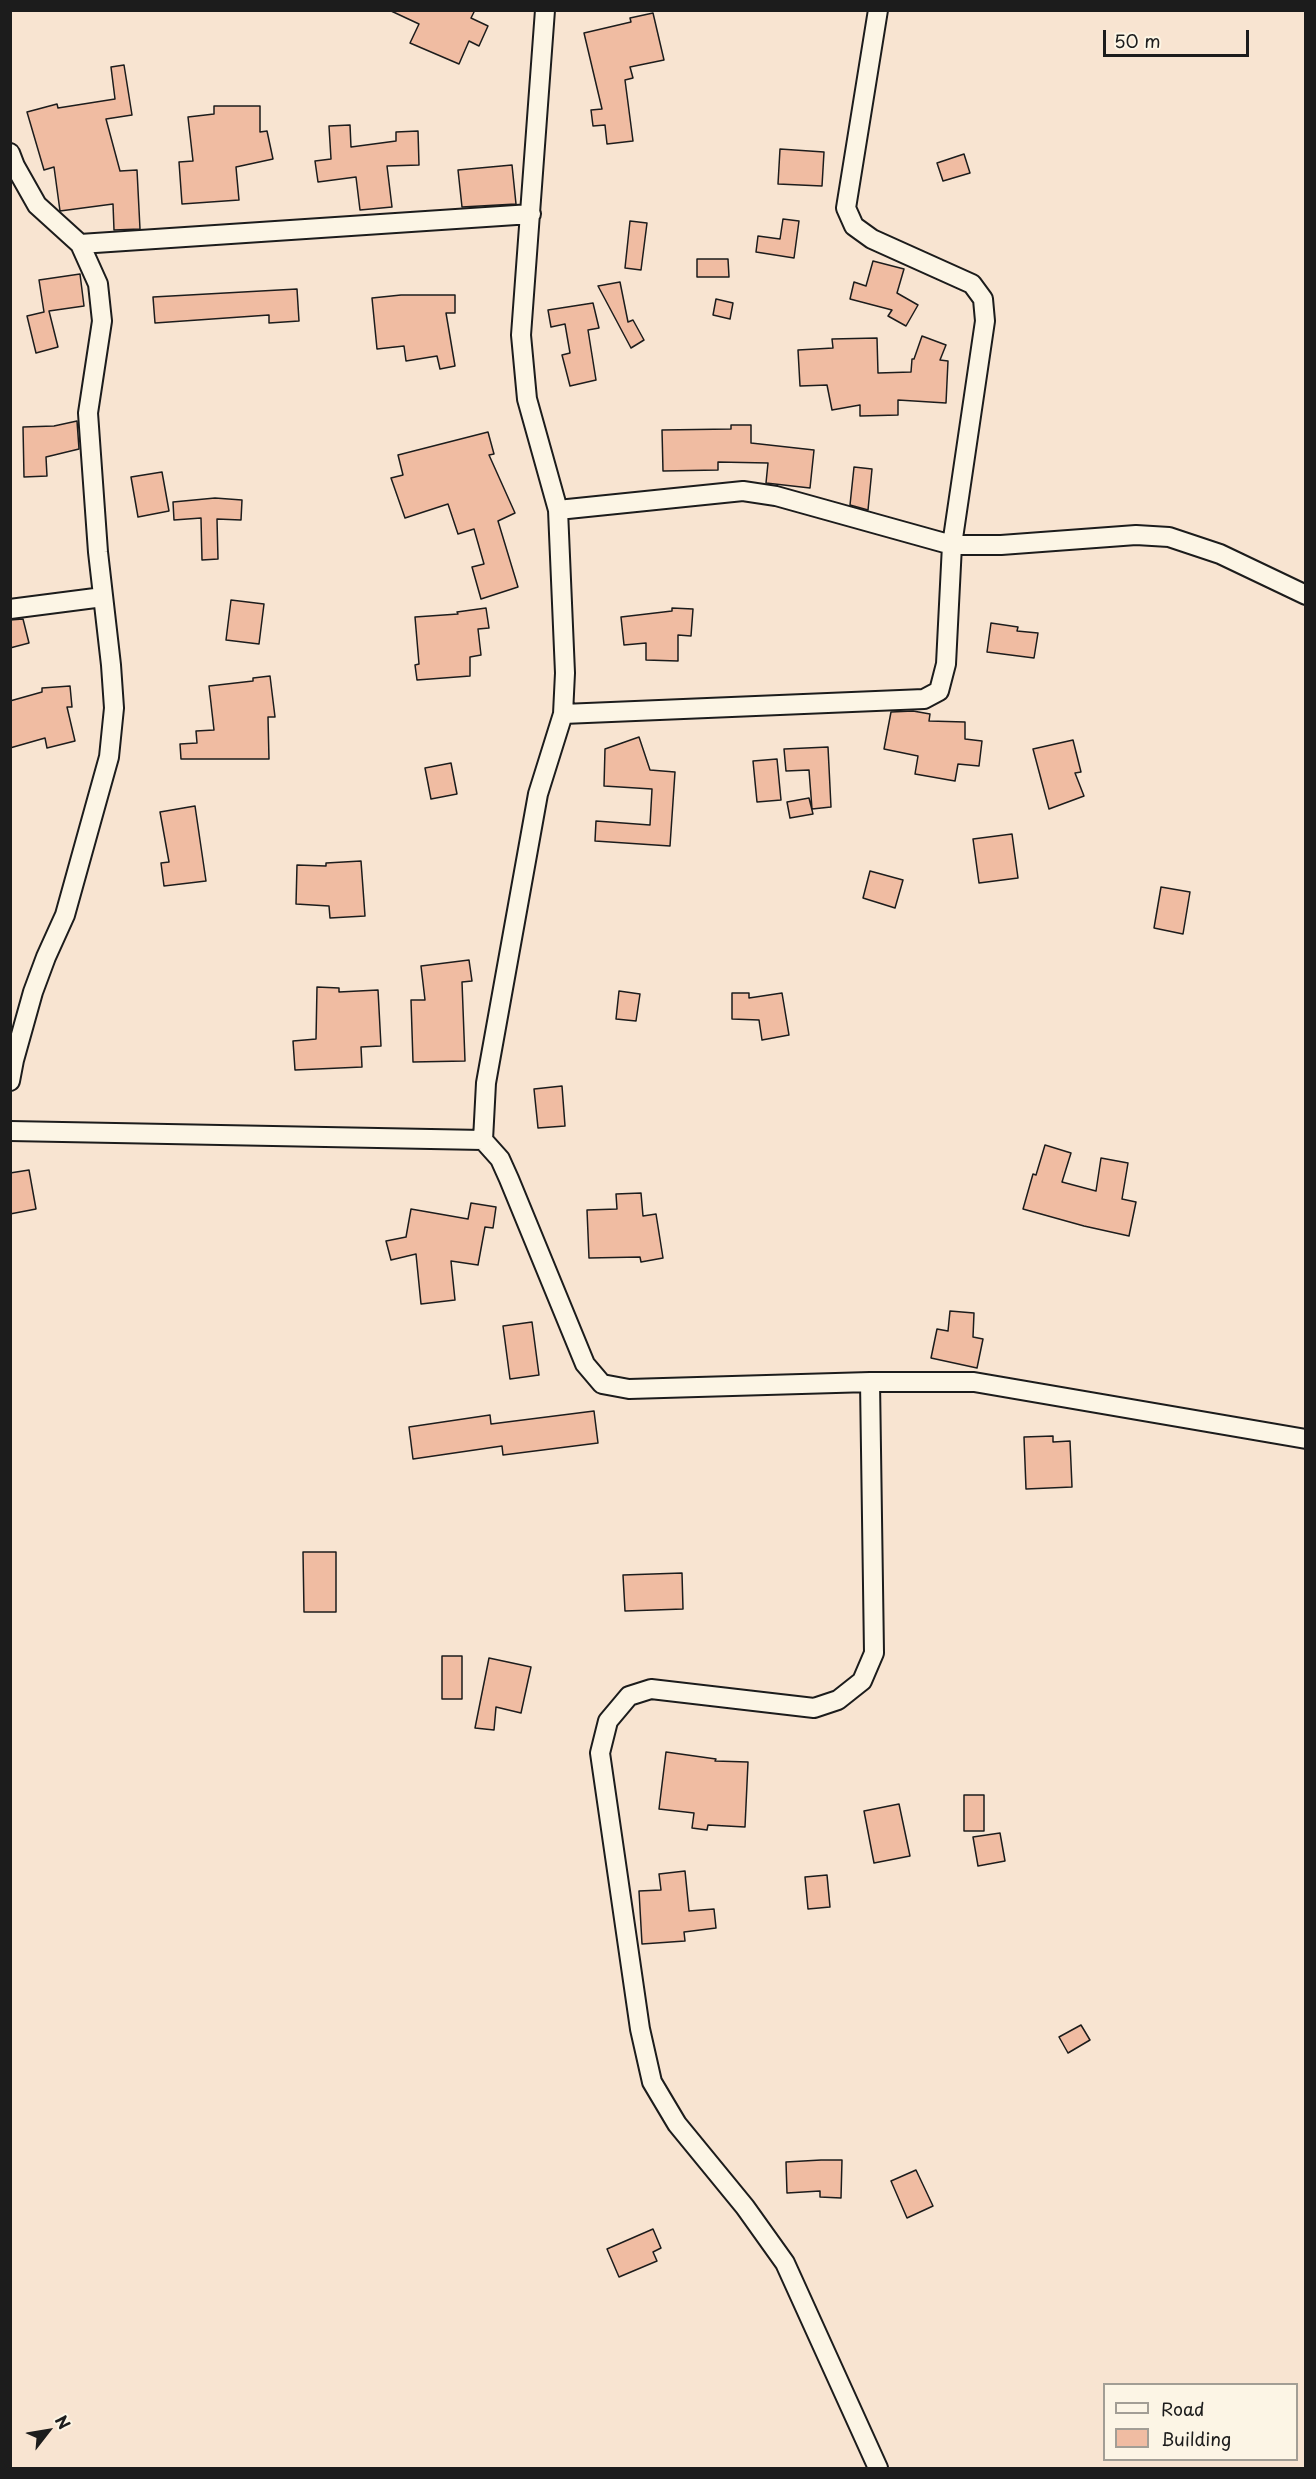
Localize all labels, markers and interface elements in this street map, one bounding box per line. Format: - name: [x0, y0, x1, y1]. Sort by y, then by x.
- scale bar: [1106, 18, 1252, 56]
- text: 50 m: [1114, 27, 1161, 54]
- legend: [1103, 2383, 1298, 2461]
- text: Road: [1161, 2395, 1205, 2422]
- north arrow: [18, 2401, 78, 2461]
- text: N: [50, 2410, 77, 2433]
- text: Building: [1161, 2425, 1231, 2452]

